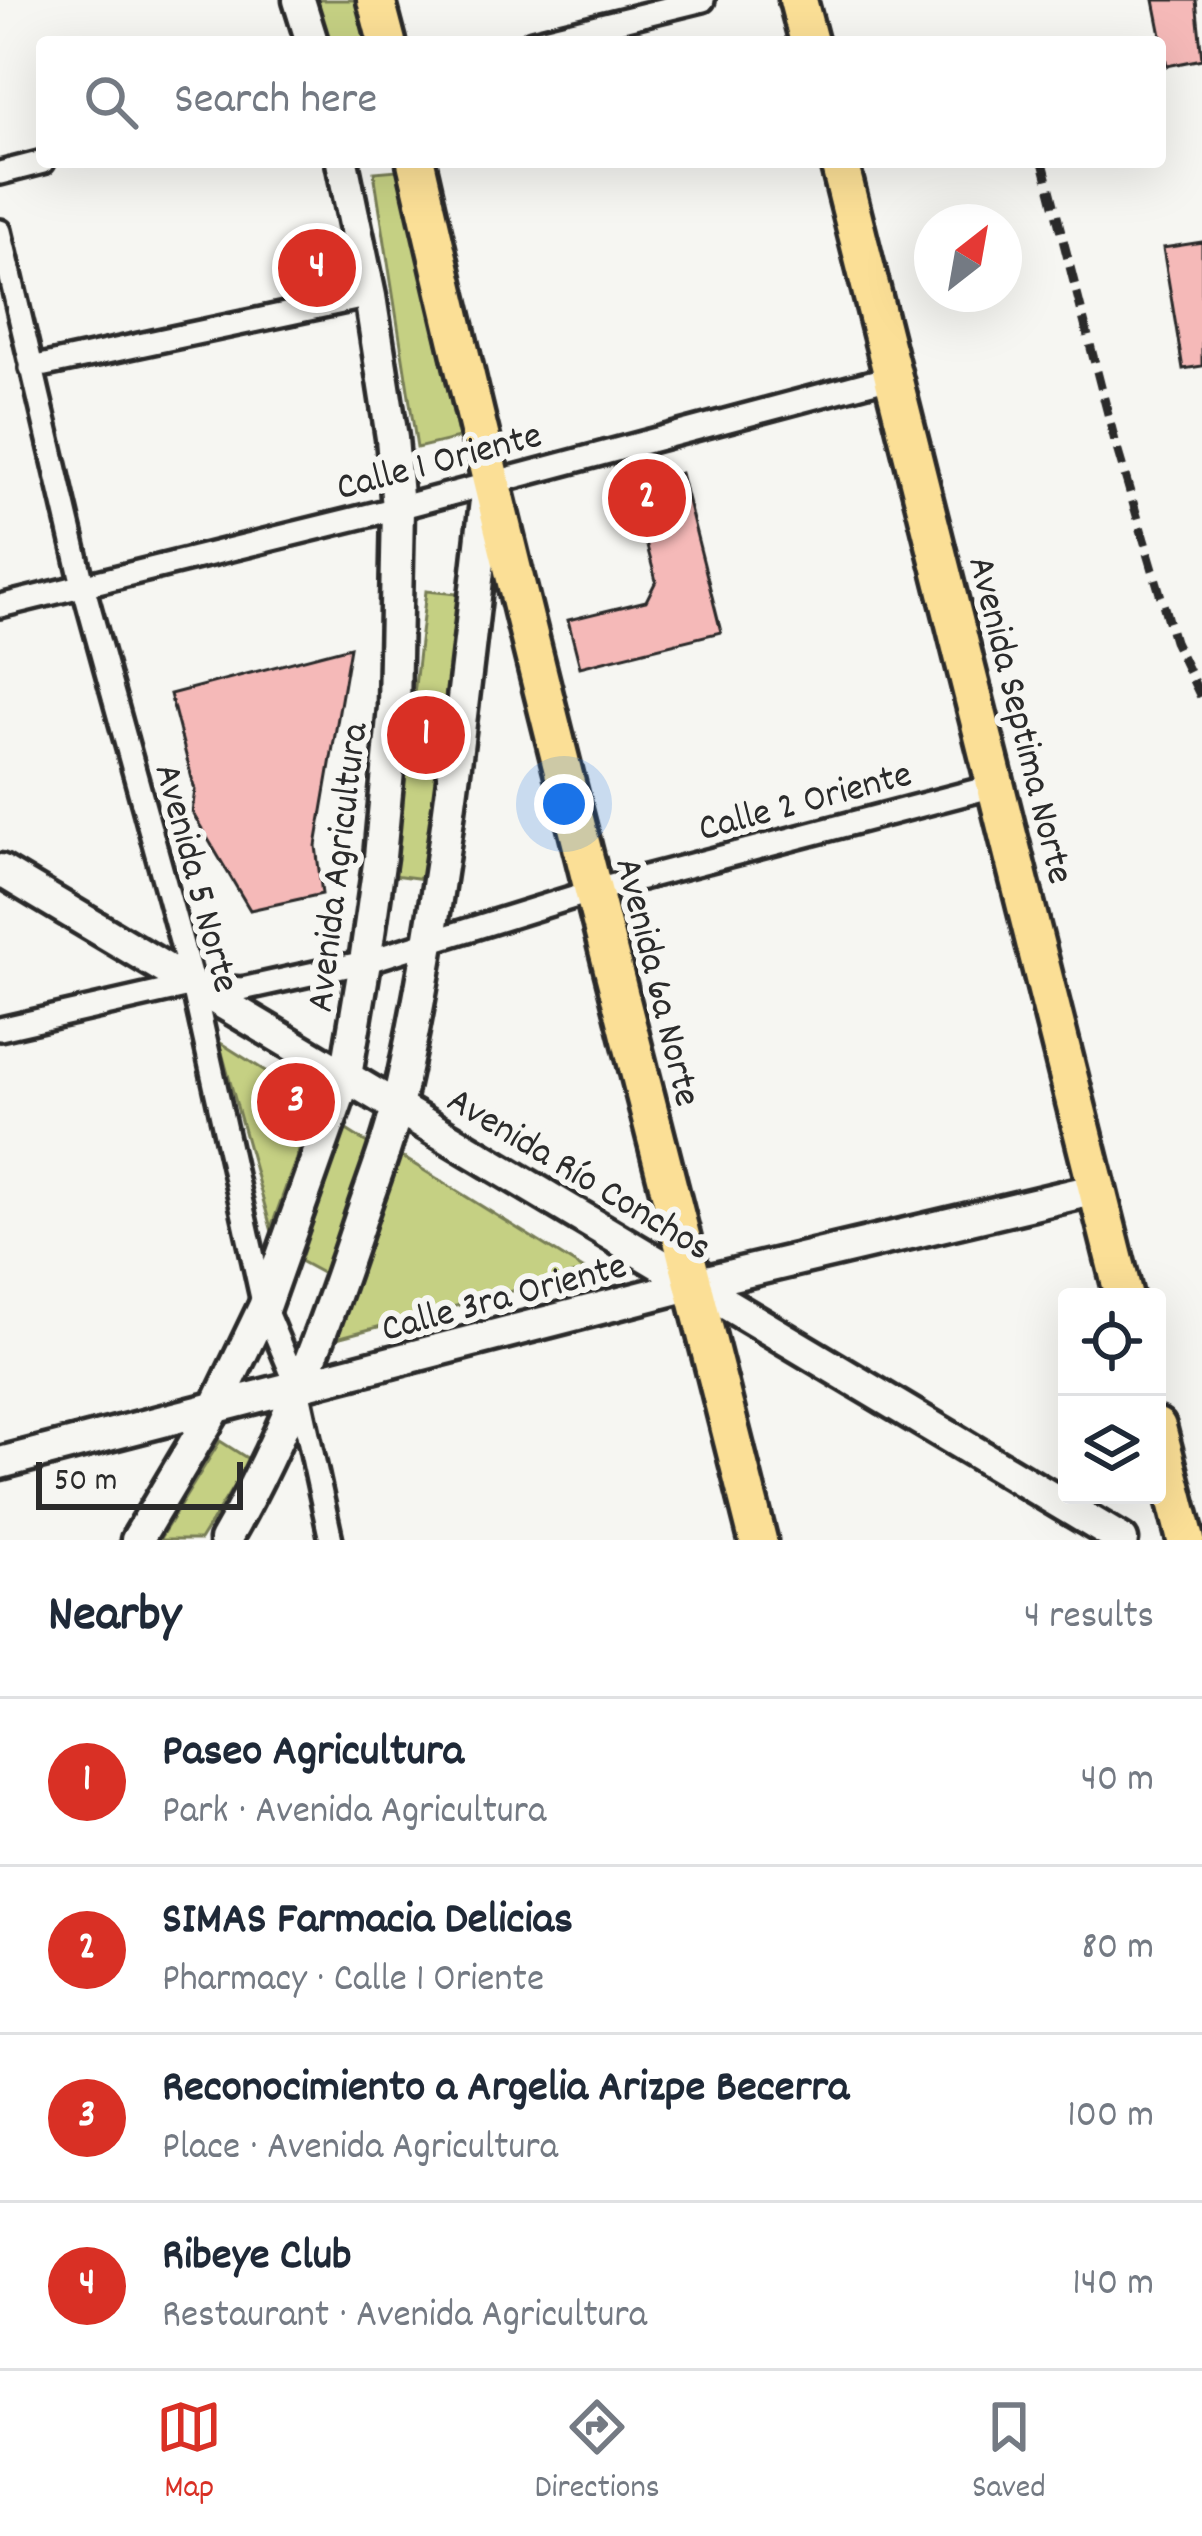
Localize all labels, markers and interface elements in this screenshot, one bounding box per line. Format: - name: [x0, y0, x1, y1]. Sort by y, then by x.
- search box: [36, 36, 1166, 168]
- icon: search: [78, 69, 144, 135]
- text: Search here: [174, 70, 377, 134]
- north arrow: [914, 204, 1022, 312]
- pin: 4: [278, 223, 356, 313]
- street label: Calle 1 Oriente: [331, 410, 548, 518]
- pin: 2: [608, 453, 686, 543]
- street label: Avenida Septima Norte: [950, 551, 1085, 890]
- pin: 1: [387, 690, 465, 780]
- street label: Avenida Agricultura: [295, 719, 386, 1016]
- street label: Calle 2 Oriente: [693, 749, 919, 859]
- street label: Avenida 5 Norte: [137, 758, 251, 999]
- your location: [534, 774, 594, 834]
- street label: Avenida 6a Norte: [597, 853, 712, 1113]
- pin: 3: [257, 1057, 335, 1147]
- street label: Avenida Río Conchos: [435, 1076, 720, 1277]
- street label: Calle 3ra Oriente: [376, 1241, 633, 1359]
- map controls: [1058, 1288, 1166, 1504]
- button: locate: [1058, 1288, 1166, 1396]
- button: layers: [1058, 1396, 1166, 1504]
- scale bar: [36, 1456, 243, 1509]
- text: 50 m: [54, 1459, 118, 1506]
- text: Nearby: [48, 1582, 181, 1654]
- text: 4 results: [1024, 1591, 1154, 1646]
- text: Paseo Agricultura: [162, 1722, 464, 1786]
- text: 1: [83, 1754, 91, 1809]
- text: 40 m: [1081, 1754, 1154, 1809]
- text: Park · Avenida Agricultura: [162, 1786, 546, 1841]
- text: SIMAS Farmacia Delicias: [162, 1890, 573, 1954]
- text: 2: [78, 1922, 96, 1977]
- text: 80 m: [1081, 1922, 1154, 1977]
- text: Pharmacy · Calle 1 Oriente: [162, 1954, 544, 2009]
- text: Reconocimiento a Argelia Arizpe Becerra: [162, 2058, 849, 2122]
- text: 3: [78, 2090, 96, 2145]
- text: 100 m: [1067, 2090, 1154, 2145]
- text: Place · Avenida Agricultura: [162, 2122, 558, 2177]
- text: Ribeye Club: [162, 2226, 352, 2290]
- text: 4: [79, 2258, 95, 2313]
- text: 140 m: [1072, 2258, 1154, 2313]
- text: Restaurant · Avenida Agricultura: [162, 2290, 647, 2345]
- tab: Map: [156, 2394, 222, 2513]
- tab: Directions: [535, 2394, 660, 2513]
- tab: Saved: [972, 2394, 1046, 2513]

